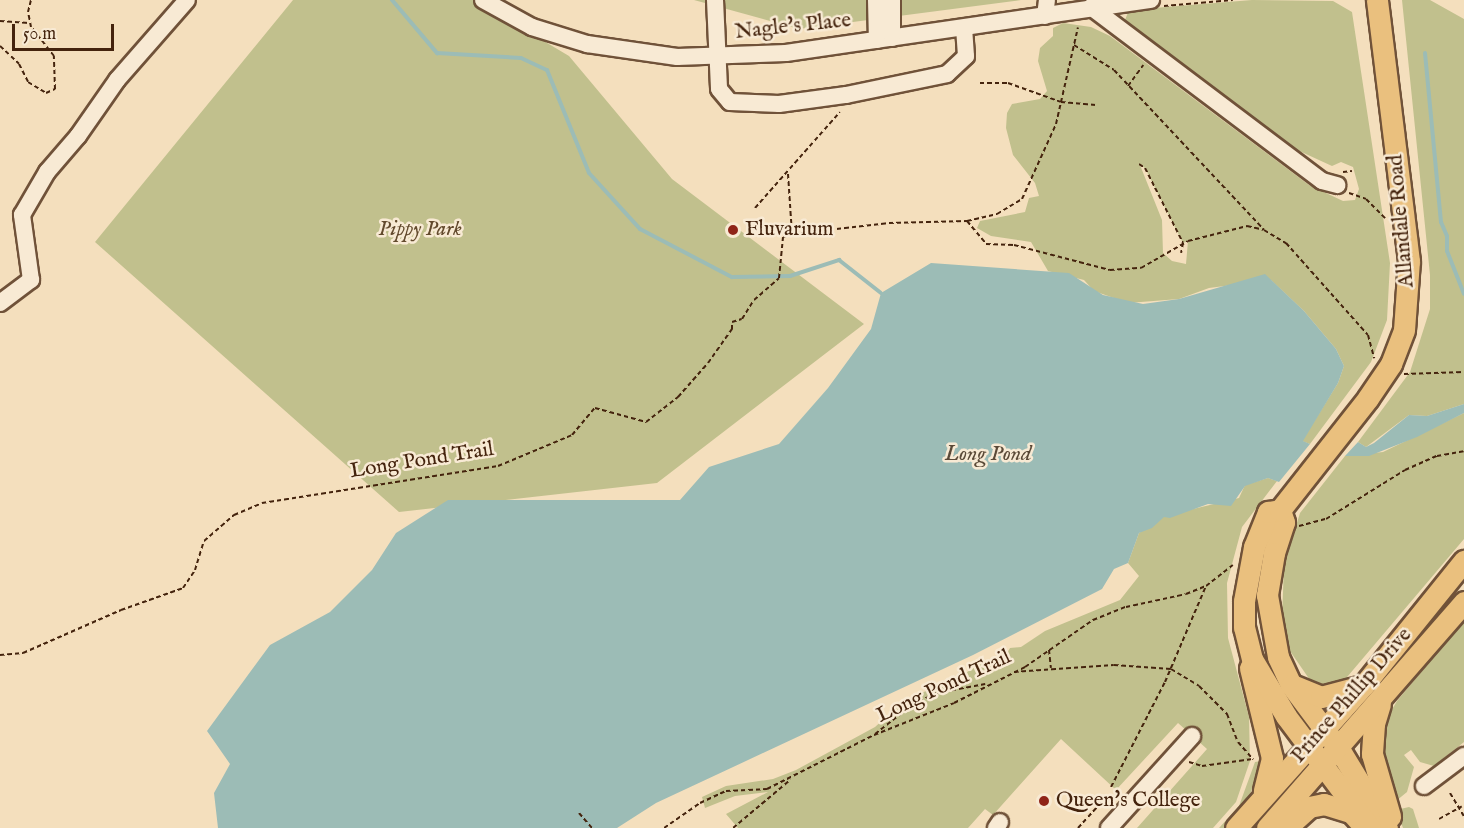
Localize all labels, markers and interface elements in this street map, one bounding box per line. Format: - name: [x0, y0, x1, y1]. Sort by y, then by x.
- street label: Nagle's Place: [734, 8, 852, 46]
- scale bar: [15, 12, 117, 50]
- text: 50 m: [23, 23, 56, 46]
- street label: Allandale Road: [1384, 153, 1420, 289]
- park label: Pippy Park: [378, 217, 462, 243]
- place label: Fluvarium: [745, 217, 834, 243]
- marker: Fluvarium: [726, 223, 740, 237]
- street label: Long Pond Trail: [348, 437, 496, 485]
- water label: Long Pond: [945, 442, 1031, 468]
- street label: Prince Phillip Drive: [1286, 623, 1418, 769]
- street label: Long Pond Trail: [873, 645, 1015, 729]
- place label: Queen's College: [1056, 788, 1200, 814]
- marker: Queen's College: [1037, 794, 1051, 808]

